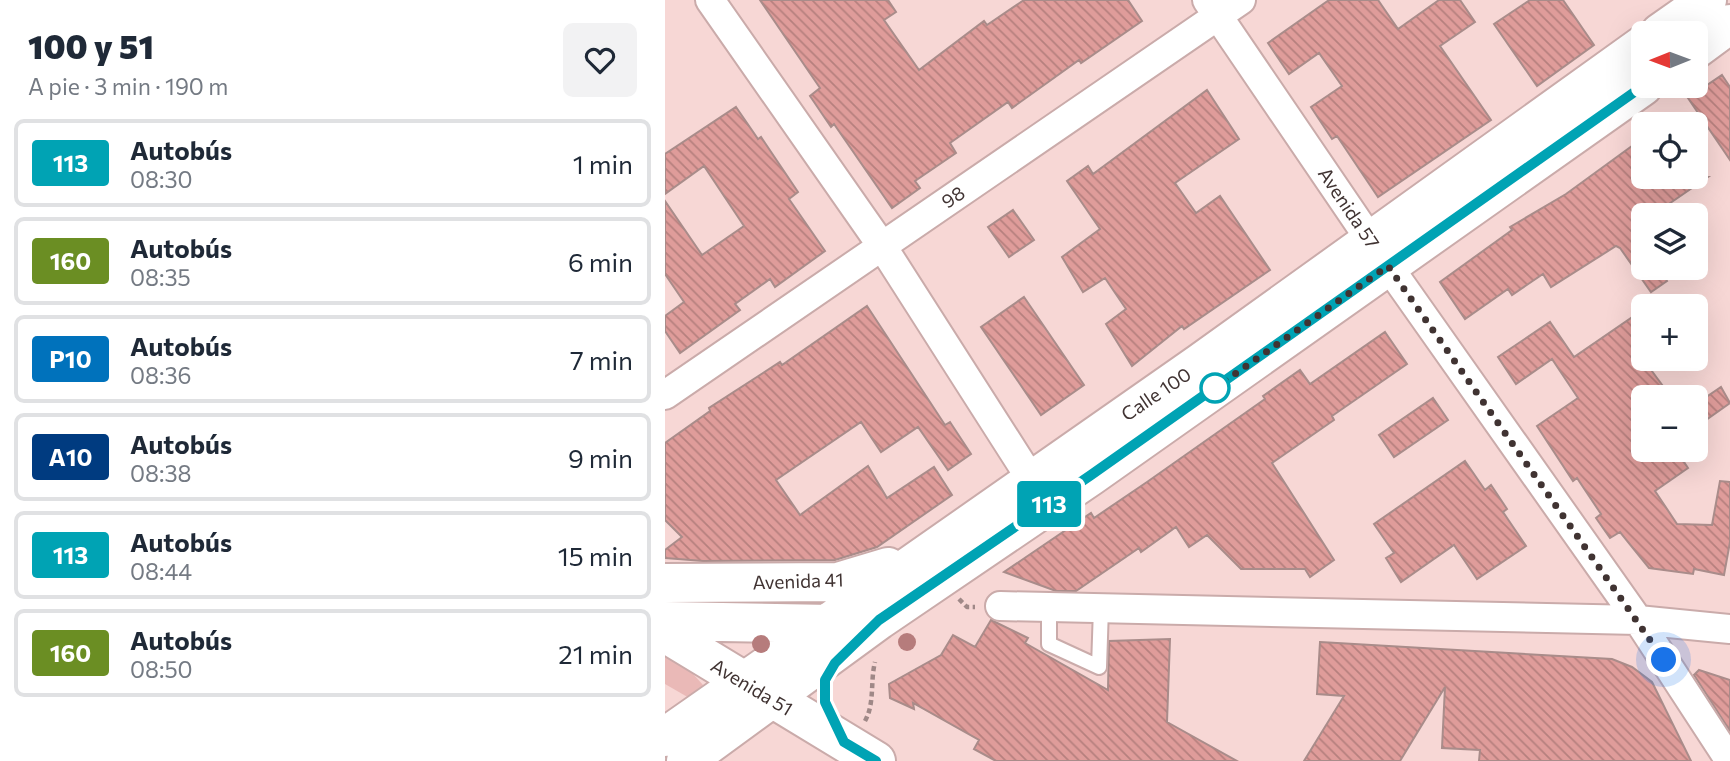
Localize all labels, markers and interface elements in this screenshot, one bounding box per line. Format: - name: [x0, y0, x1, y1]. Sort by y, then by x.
- north arrow: [1631, 21, 1708, 98]
- map controls: [1631, 21, 1708, 462]
- button: heart: [563, 23, 637, 97]
- text: 100 y 51: [28, 25, 154, 66]
- text: A pie · 3 min · 190 m: [28, 72, 228, 100]
- button: locate: [1631, 112, 1708, 189]
- text: Autobús: [130, 134, 232, 165]
- text: 113: [53, 148, 88, 177]
- text: 1 min: [573, 148, 633, 179]
- street label: Avenida 57: [1314, 163, 1385, 253]
- text: 08:30: [130, 165, 193, 193]
- street label: 98: [937, 181, 969, 213]
- button: layers: [1631, 203, 1708, 280]
- text: Autobús: [130, 232, 232, 263]
- text: 160: [50, 246, 91, 275]
- text: 6 min: [568, 246, 633, 277]
- text: 08:35: [130, 263, 191, 291]
- button: +: [1631, 294, 1708, 371]
- text: Autobús: [130, 330, 232, 361]
- text: P10: [49, 344, 92, 373]
- text: 7 min: [570, 344, 633, 375]
- text: 08:36: [130, 361, 191, 389]
- street label: Calle 100: [1116, 362, 1195, 425]
- unlabelled marker: [1200, 373, 1230, 403]
- button: −: [1631, 385, 1708, 462]
- text: Autobús: [130, 428, 232, 459]
- text: A10: [48, 442, 93, 471]
- text: 9 min: [568, 442, 633, 473]
- text: 08:38: [130, 459, 191, 487]
- line badge: 113: [1009, 481, 1089, 527]
- text: 113: [1031, 489, 1067, 518]
- text: Autobús: [130, 526, 232, 557]
- text: 113: [53, 540, 88, 569]
- text: 15 min: [558, 540, 633, 571]
- text: 08:44: [130, 557, 192, 585]
- street label: Avenida 41: [752, 567, 844, 594]
- text: Autobús: [130, 624, 232, 655]
- text: 160: [50, 638, 91, 667]
- text: 21 min: [558, 638, 633, 669]
- your location: [1646, 642, 1681, 677]
- street label: Avenida 51: [707, 653, 797, 720]
- text: 08:50: [130, 655, 193, 683]

